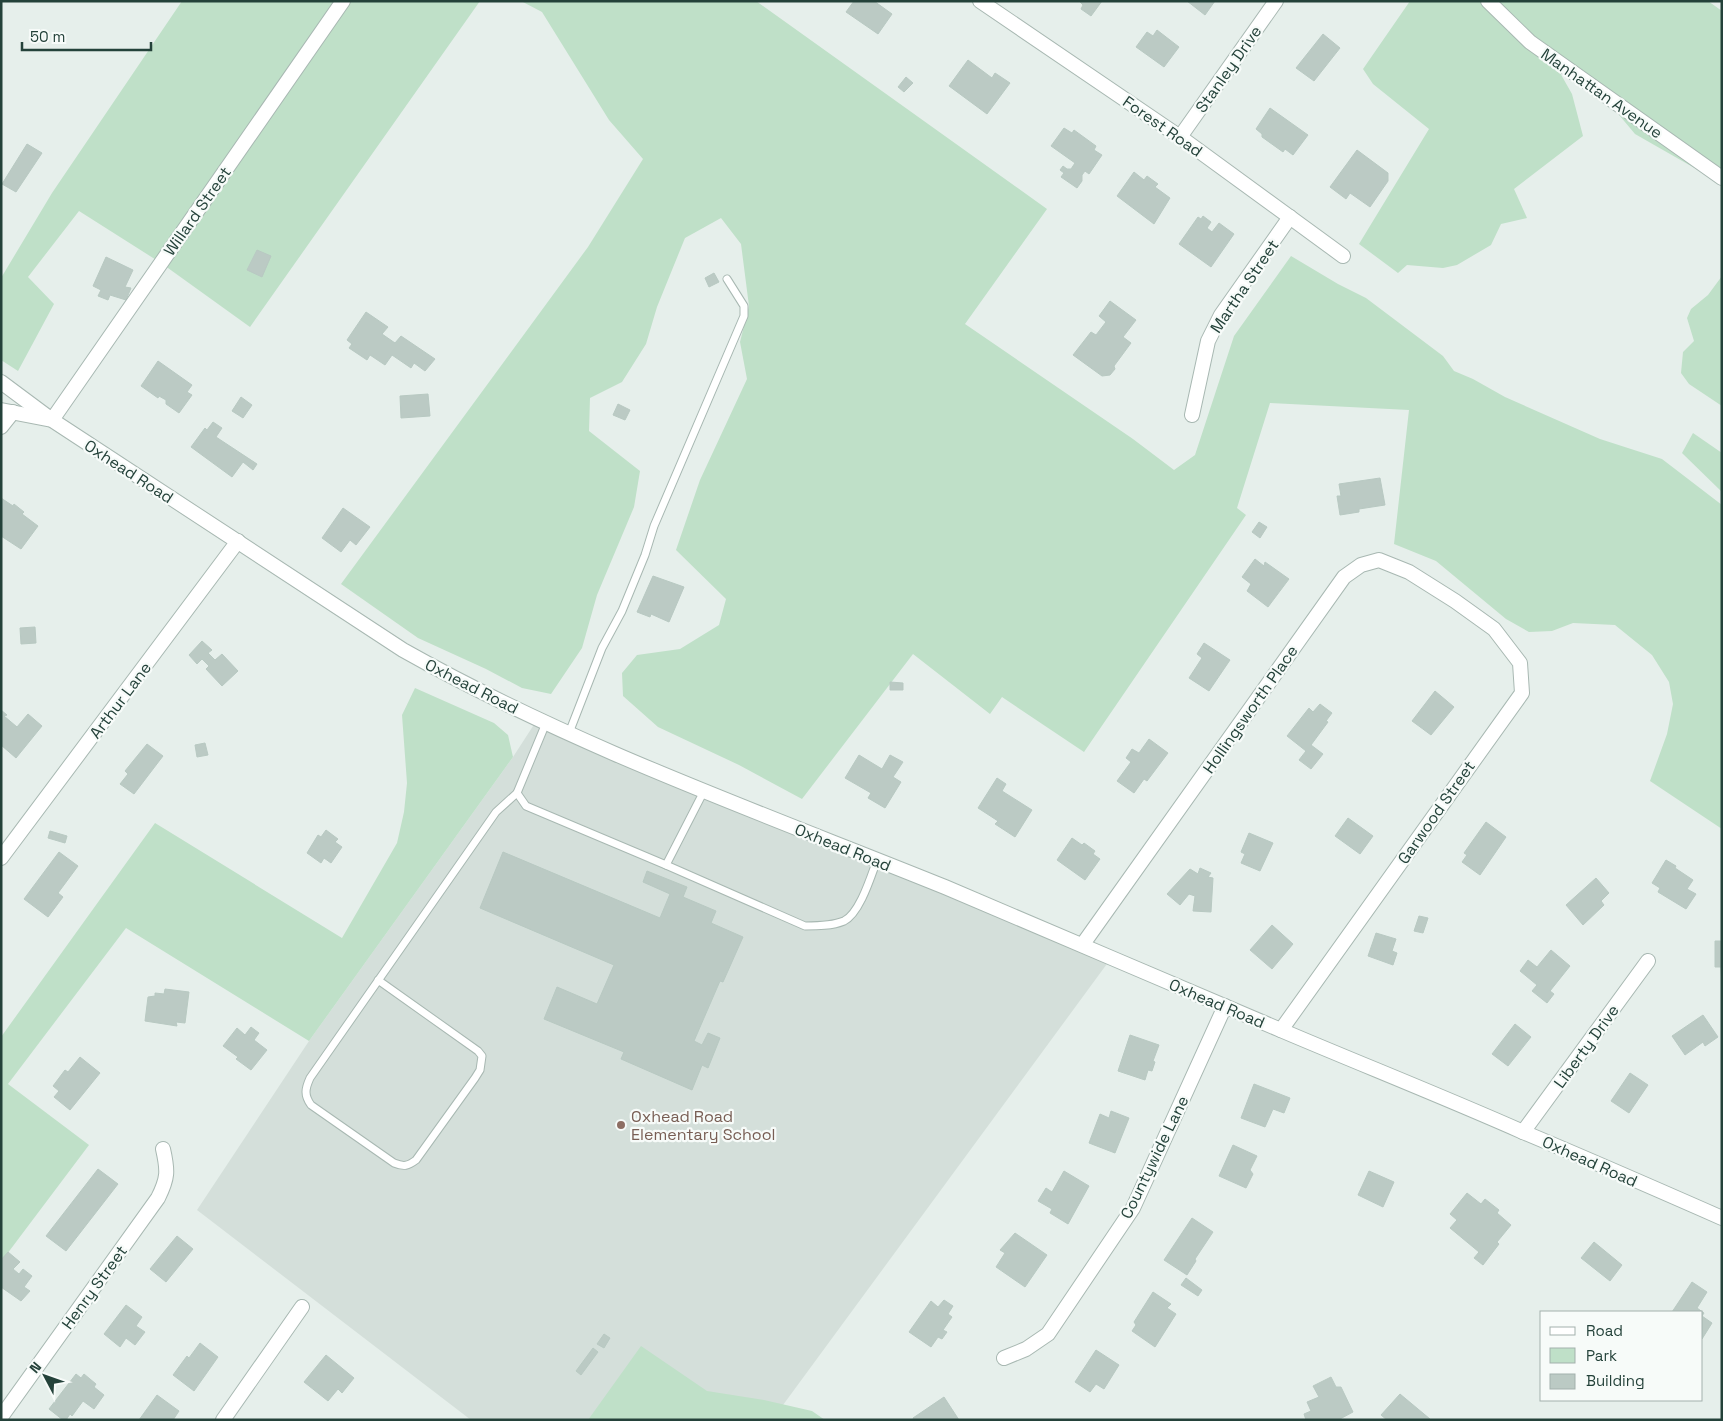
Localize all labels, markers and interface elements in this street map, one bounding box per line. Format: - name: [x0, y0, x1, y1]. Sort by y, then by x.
- scale bar: [22, 20, 151, 52]
- street label: Stanley Drive: [1191, 22, 1266, 117]
- text: 50 m: [30, 27, 65, 46]
- street label: Manhattan Avenue: [1537, 44, 1667, 143]
- street label: Forest Road: [1119, 91, 1207, 162]
- street label: Willard Street: [159, 163, 236, 260]
- street label: Martha Street: [1205, 235, 1283, 337]
- street label: Oxhead Road: [80, 435, 177, 508]
- street label: Hollingsworth Place: [1198, 641, 1303, 778]
- street label: Oxhead Road: [421, 654, 522, 719]
- street label: Arthur Lane: [85, 658, 156, 743]
- street label: Garwood Street: [1393, 756, 1480, 868]
- street label: Oxhead Road: [792, 819, 894, 876]
- street label: Oxhead Road: [1166, 974, 1268, 1033]
- street label: Liberty Drive: [1549, 1000, 1624, 1092]
- street label: Countywide Lane: [1116, 1092, 1193, 1222]
- place label: Oxhead Road Elementary School: [631, 1106, 776, 1145]
- marker: Oxhead Road Elementary School: [615, 1119, 627, 1131]
- street label: Oxhead Road: [1539, 1131, 1641, 1192]
- street label: Henry Street: [57, 1241, 132, 1333]
- legend: [1540, 1311, 1703, 1401]
- text: Road: [1586, 1321, 1623, 1340]
- text: Park: [1586, 1346, 1617, 1365]
- north arrow: [20, 1351, 70, 1401]
- text: N: [25, 1358, 45, 1377]
- text: Building: [1586, 1371, 1645, 1390]

